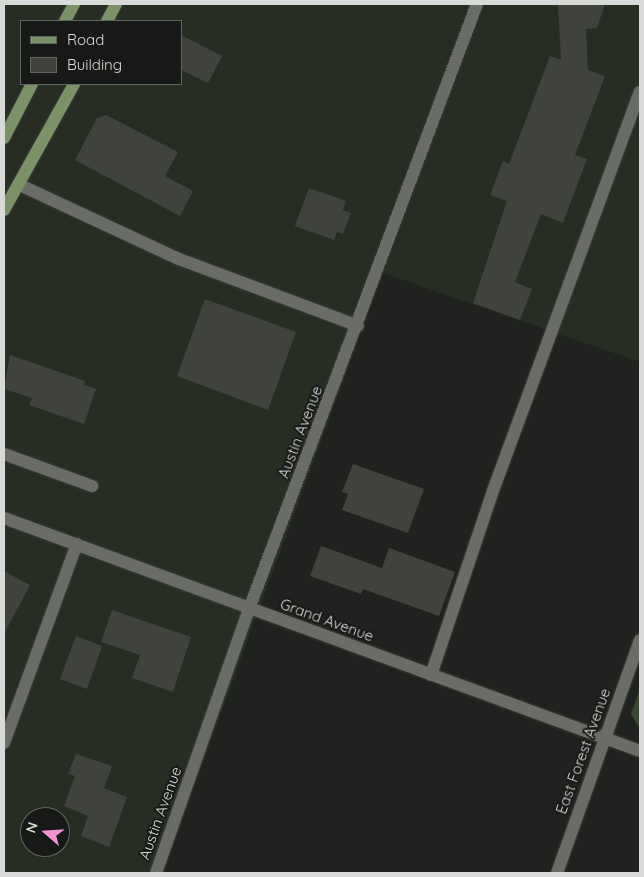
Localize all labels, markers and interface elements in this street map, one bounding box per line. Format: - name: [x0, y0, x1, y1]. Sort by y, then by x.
- legend: [20, 20, 182, 85]
- text: Road: [67, 30, 104, 49]
- text: Building: [67, 55, 122, 74]
- street label: Austin Avenue: [274, 383, 326, 481]
- street label: Grand Avenue: [278, 595, 376, 645]
- street label: East Forest Avenue: [552, 686, 614, 816]
- street label: Austin Avenue: [135, 764, 185, 862]
- north arrow: [20, 807, 70, 857]
- text: N: [22, 820, 42, 835]

